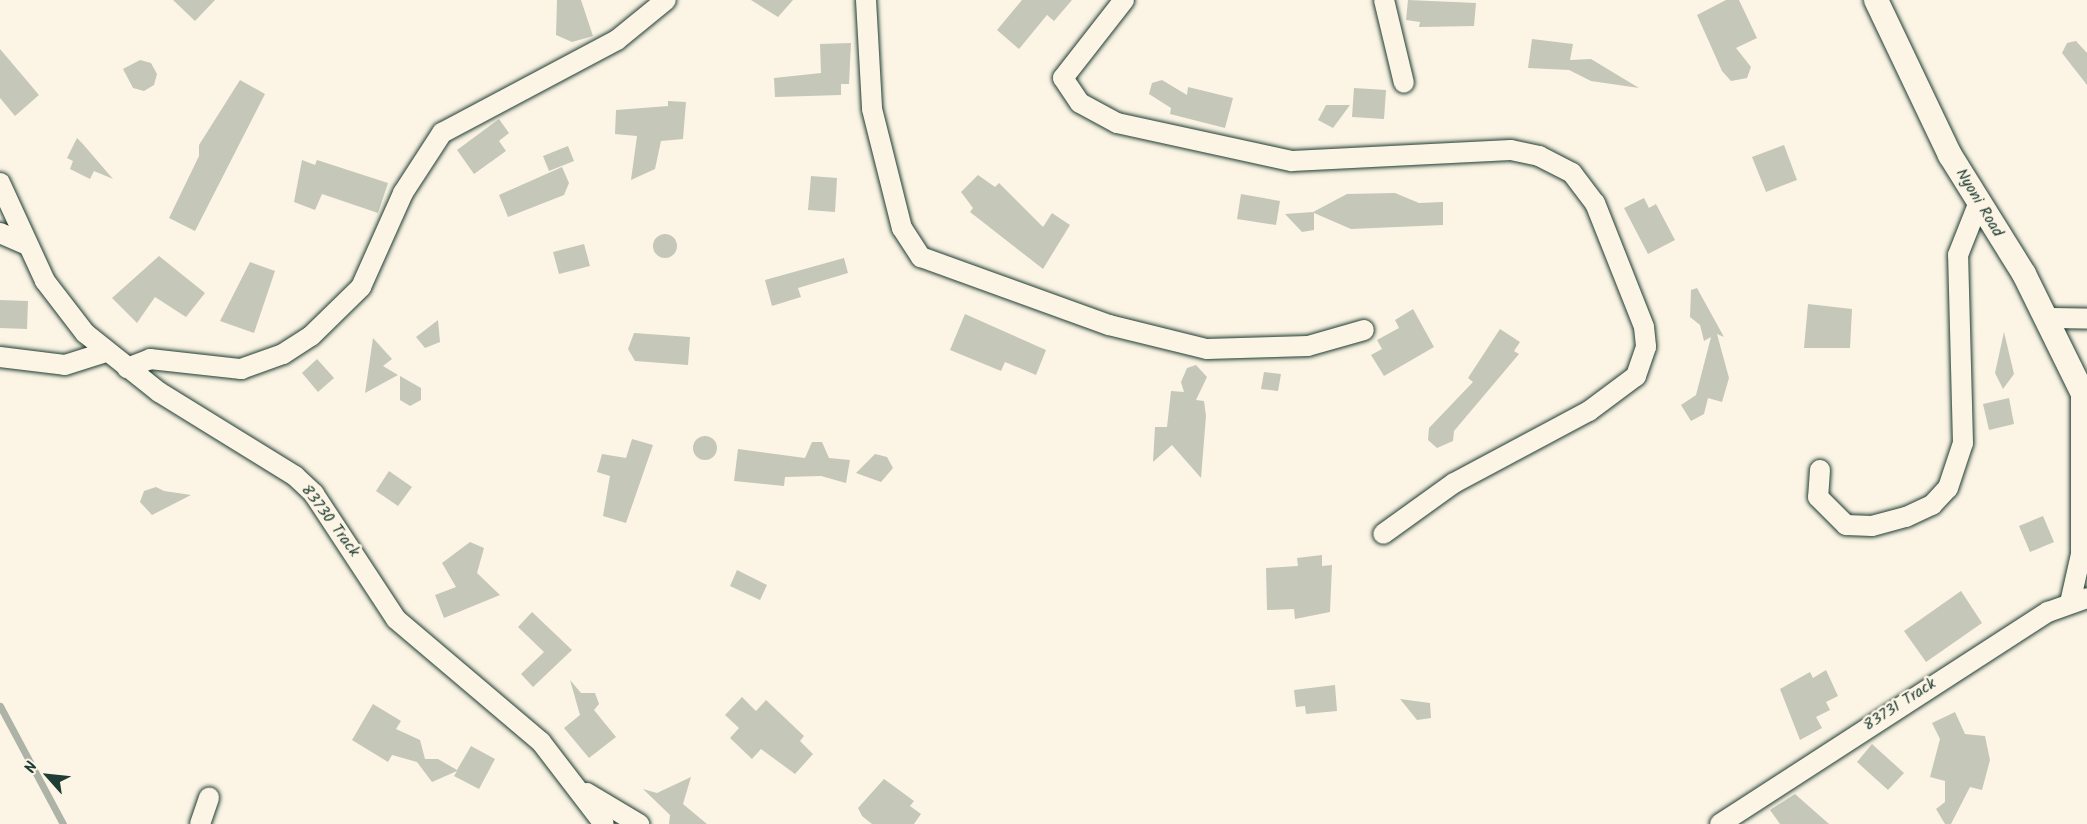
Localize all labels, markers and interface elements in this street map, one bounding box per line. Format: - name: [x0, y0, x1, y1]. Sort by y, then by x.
- street label: Nyoni Road: [1951, 165, 2007, 241]
- street label: 83730 Track: [297, 481, 363, 561]
- street label: 83731 Track: [1860, 674, 1940, 736]
- north arrow: [18, 746, 78, 806]
- text: N: [18, 757, 45, 778]

